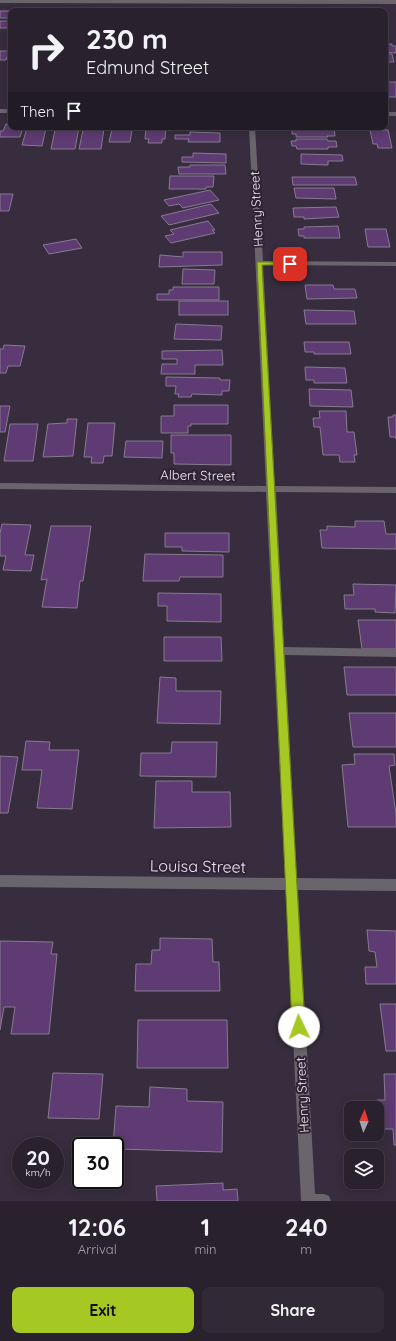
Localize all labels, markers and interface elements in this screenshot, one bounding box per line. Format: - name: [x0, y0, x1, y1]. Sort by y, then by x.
- text: 230 m: [86, 21, 168, 56]
- icon: right: [20, 24, 72, 76]
- text: Edmund Street: [86, 56, 209, 79]
- icon: arrive: [63, 100, 85, 122]
- text: Then: [20, 102, 55, 121]
- street label: Henry Street: [246, 171, 266, 247]
- pin: [273, 247, 307, 281]
- icon: arrive: [279, 253, 301, 275]
- street label: Albert Street: [160, 466, 236, 484]
- street label: Louisa Street: [150, 855, 246, 877]
- position arrow: [278, 1006, 320, 1048]
- street label: Henry Street: [292, 1057, 312, 1133]
- north arrow: [344, 1101, 384, 1141]
- map controls: [344, 1101, 384, 1189]
- speed limit sign: 30: [72, 1137, 124, 1189]
- text: 20: [26, 1145, 50, 1170]
- button: layers: [344, 1149, 384, 1189]
- text: km/h: [25, 1166, 51, 1179]
- text: 12:06: [68, 1212, 126, 1242]
- text: 1: [201, 1212, 210, 1242]
- text: 240: [285, 1212, 328, 1242]
- text: Arrival: [78, 1241, 117, 1257]
- text: min: [194, 1241, 217, 1257]
- text: m: [300, 1241, 312, 1257]
- button: Exit: [12, 1287, 194, 1333]
- button: Share: [202, 1287, 384, 1333]

